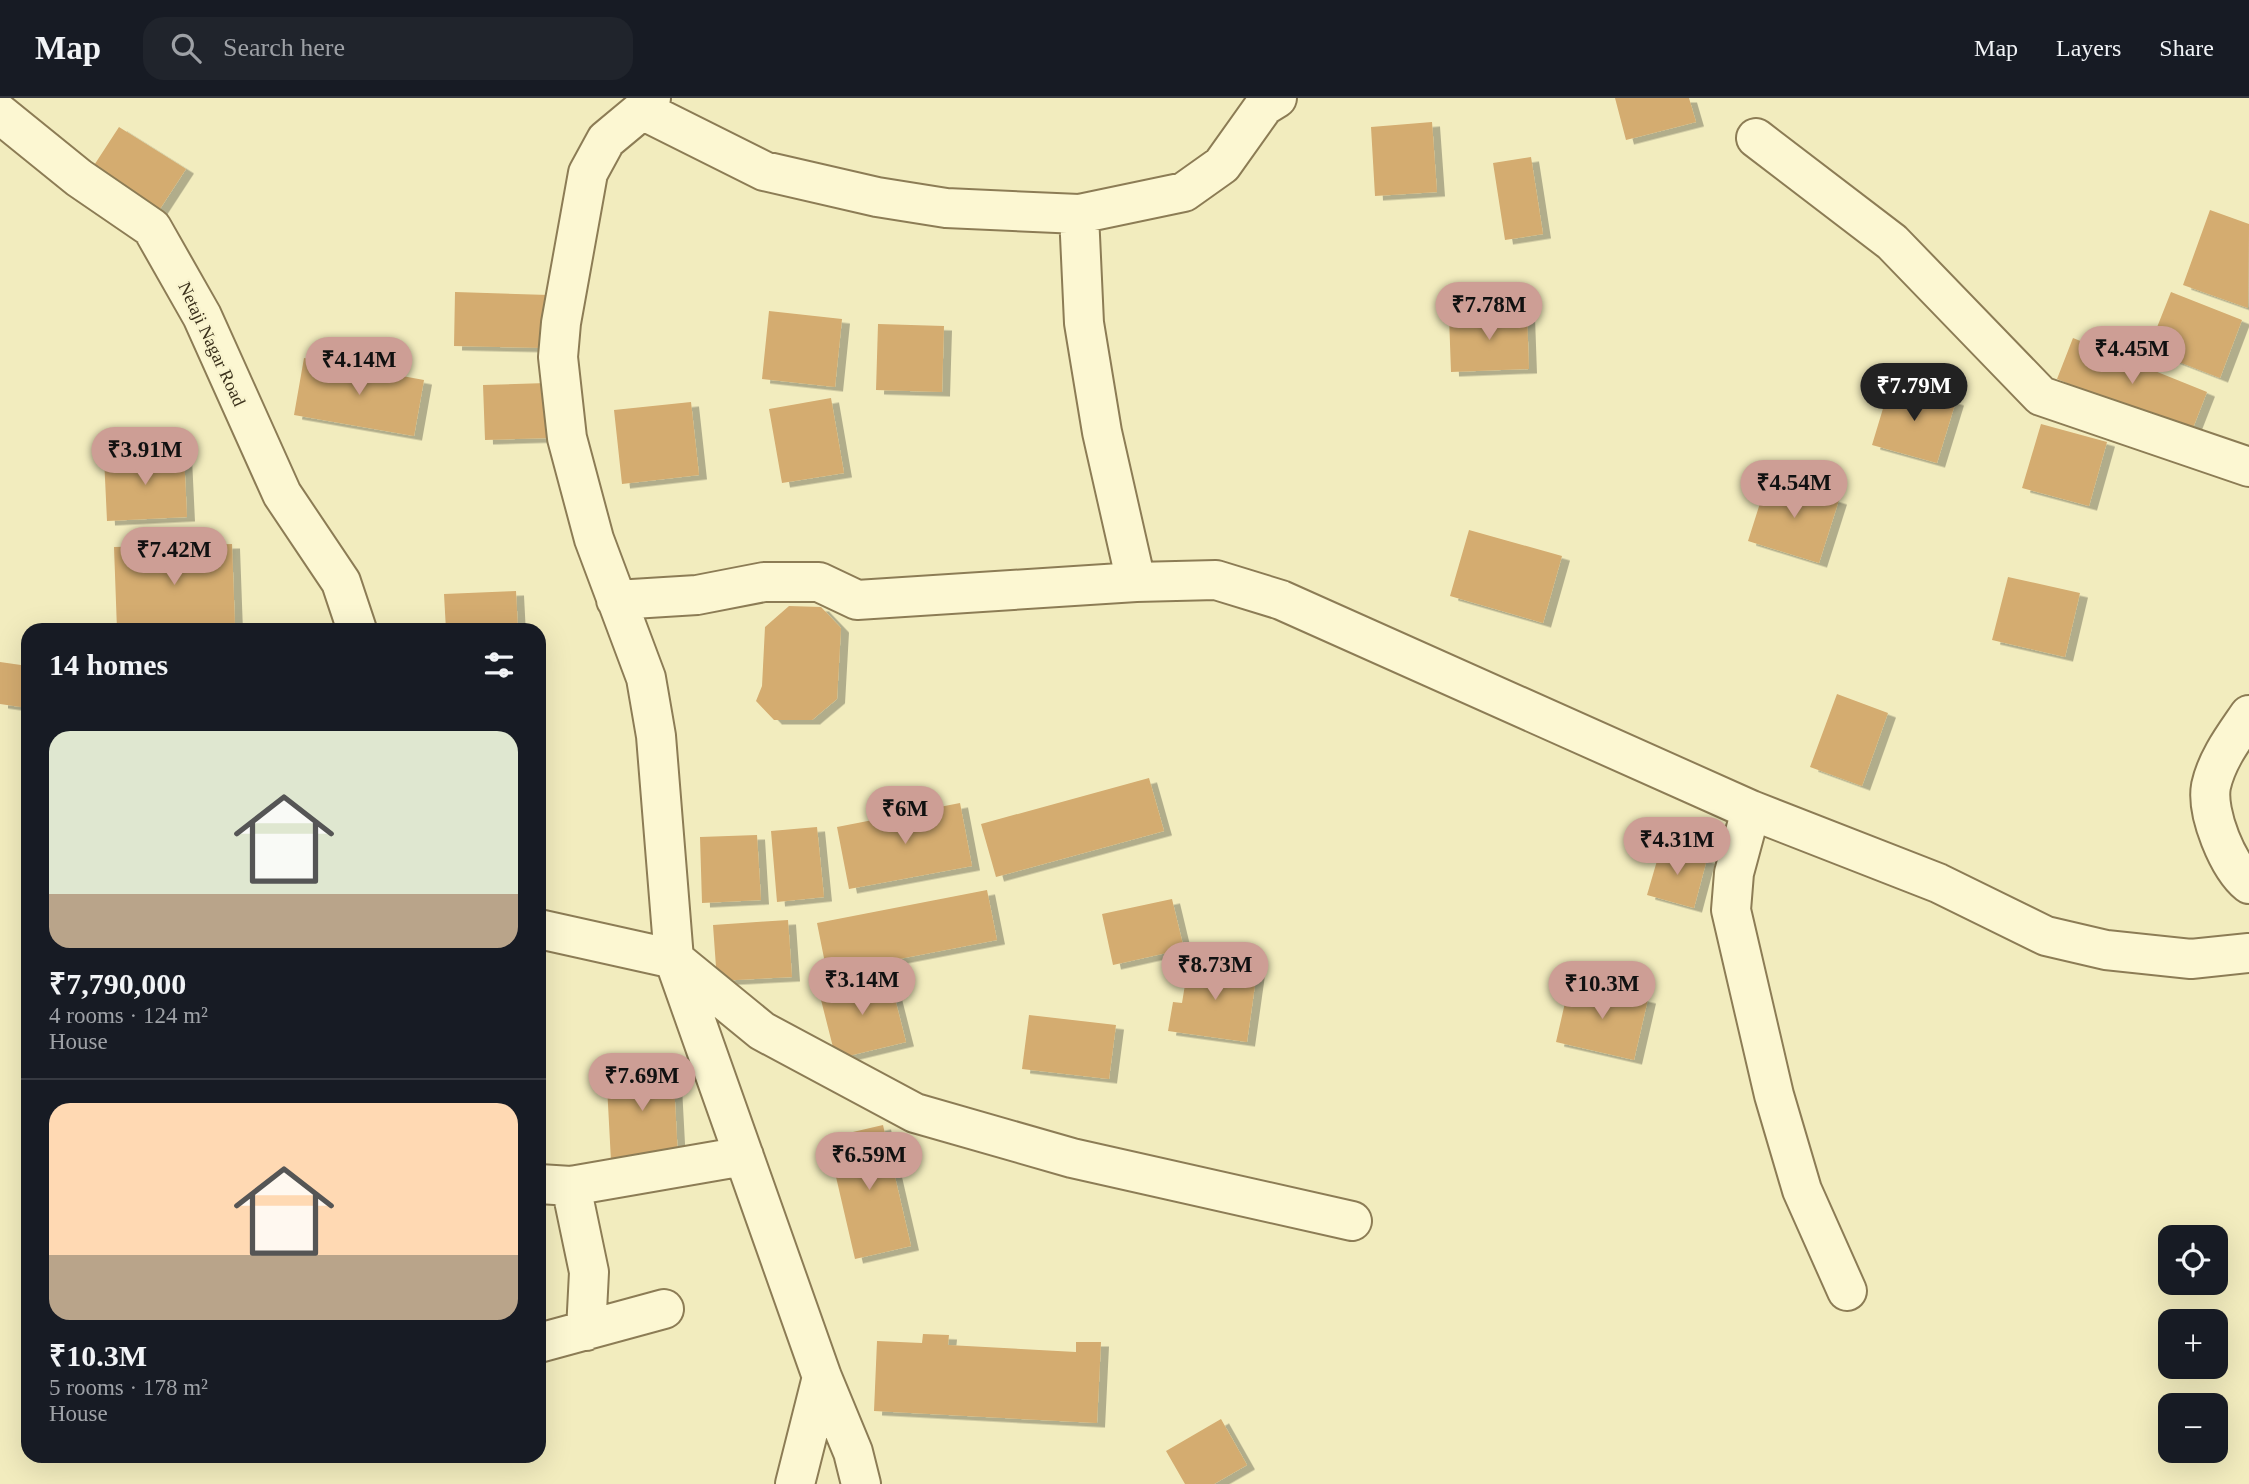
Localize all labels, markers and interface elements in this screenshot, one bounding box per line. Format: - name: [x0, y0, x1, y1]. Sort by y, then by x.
- search box: [143, 17, 633, 80]
- icon: search: [167, 29, 205, 67]
- text: Map: [35, 30, 101, 66]
- text: Search here: [223, 33, 345, 62]
- text: Map: [1974, 35, 2018, 61]
- text: Layers: [2056, 35, 2121, 61]
- text: Share: [2159, 35, 2214, 61]
- street label: Netaji Nagar Road: [174, 279, 250, 409]
- pin: ₹7.78M: [1432, 282, 1546, 342]
- text: ₹7.78M: [1451, 292, 1527, 317]
- pin: ₹4.45M: [2075, 327, 2189, 386]
- text: ₹4.45M: [2094, 336, 2170, 361]
- pin: ₹4.14M: [302, 338, 416, 397]
- text: ₹4.14M: [321, 347, 397, 372]
- pin: ₹7.79M: [1857, 364, 1971, 423]
- text: ₹7.79M: [1876, 373, 1952, 398]
- pin: ₹3.91M: [88, 428, 202, 487]
- text: ₹3.91M: [107, 437, 183, 462]
- pin: ₹4.54M: [1737, 460, 1851, 520]
- text: ₹4.54M: [1756, 470, 1832, 495]
- pin: ₹7.42M: [117, 528, 231, 587]
- text: ₹7.42M: [136, 537, 212, 562]
- icon: filters: [480, 646, 518, 684]
- text: 14 homes: [49, 648, 168, 681]
- icon: home: [221, 776, 347, 902]
- pin: ₹6M: [871, 786, 939, 846]
- text: ₹6M: [882, 796, 928, 821]
- pin: ₹4.31M: [1620, 818, 1734, 877]
- text: ₹4.31M: [1639, 827, 1715, 852]
- pin: ₹8.73M: [1158, 942, 1272, 1002]
- text: ₹8.73M: [1177, 952, 1253, 977]
- pin: ₹3.14M: [805, 958, 919, 1017]
- pin: ₹10.3M: [1545, 962, 1659, 1021]
- text: ₹7,790,000: [49, 967, 186, 1000]
- text: ₹3.14M: [824, 967, 900, 992]
- text: ₹10.3M: [1564, 971, 1640, 996]
- text: 4 rooms · 124 m²: [49, 1003, 208, 1028]
- text: House: [49, 1029, 108, 1054]
- pin: ₹7.69M: [585, 1054, 699, 1113]
- text: ₹7.69M: [604, 1063, 680, 1088]
- pin: ₹6.59M: [812, 1132, 926, 1192]
- text: ₹6.59M: [831, 1142, 907, 1167]
- icon: home: [221, 1148, 347, 1274]
- map controls: [2158, 1225, 2228, 1463]
- button: locate: [2158, 1225, 2228, 1295]
- button: +: [2158, 1309, 2228, 1379]
- text: ₹10.3M: [49, 1339, 147, 1372]
- text: 5 rooms · 178 m²: [49, 1375, 208, 1400]
- button: −: [2158, 1393, 2228, 1463]
- text: House: [49, 1401, 108, 1426]

